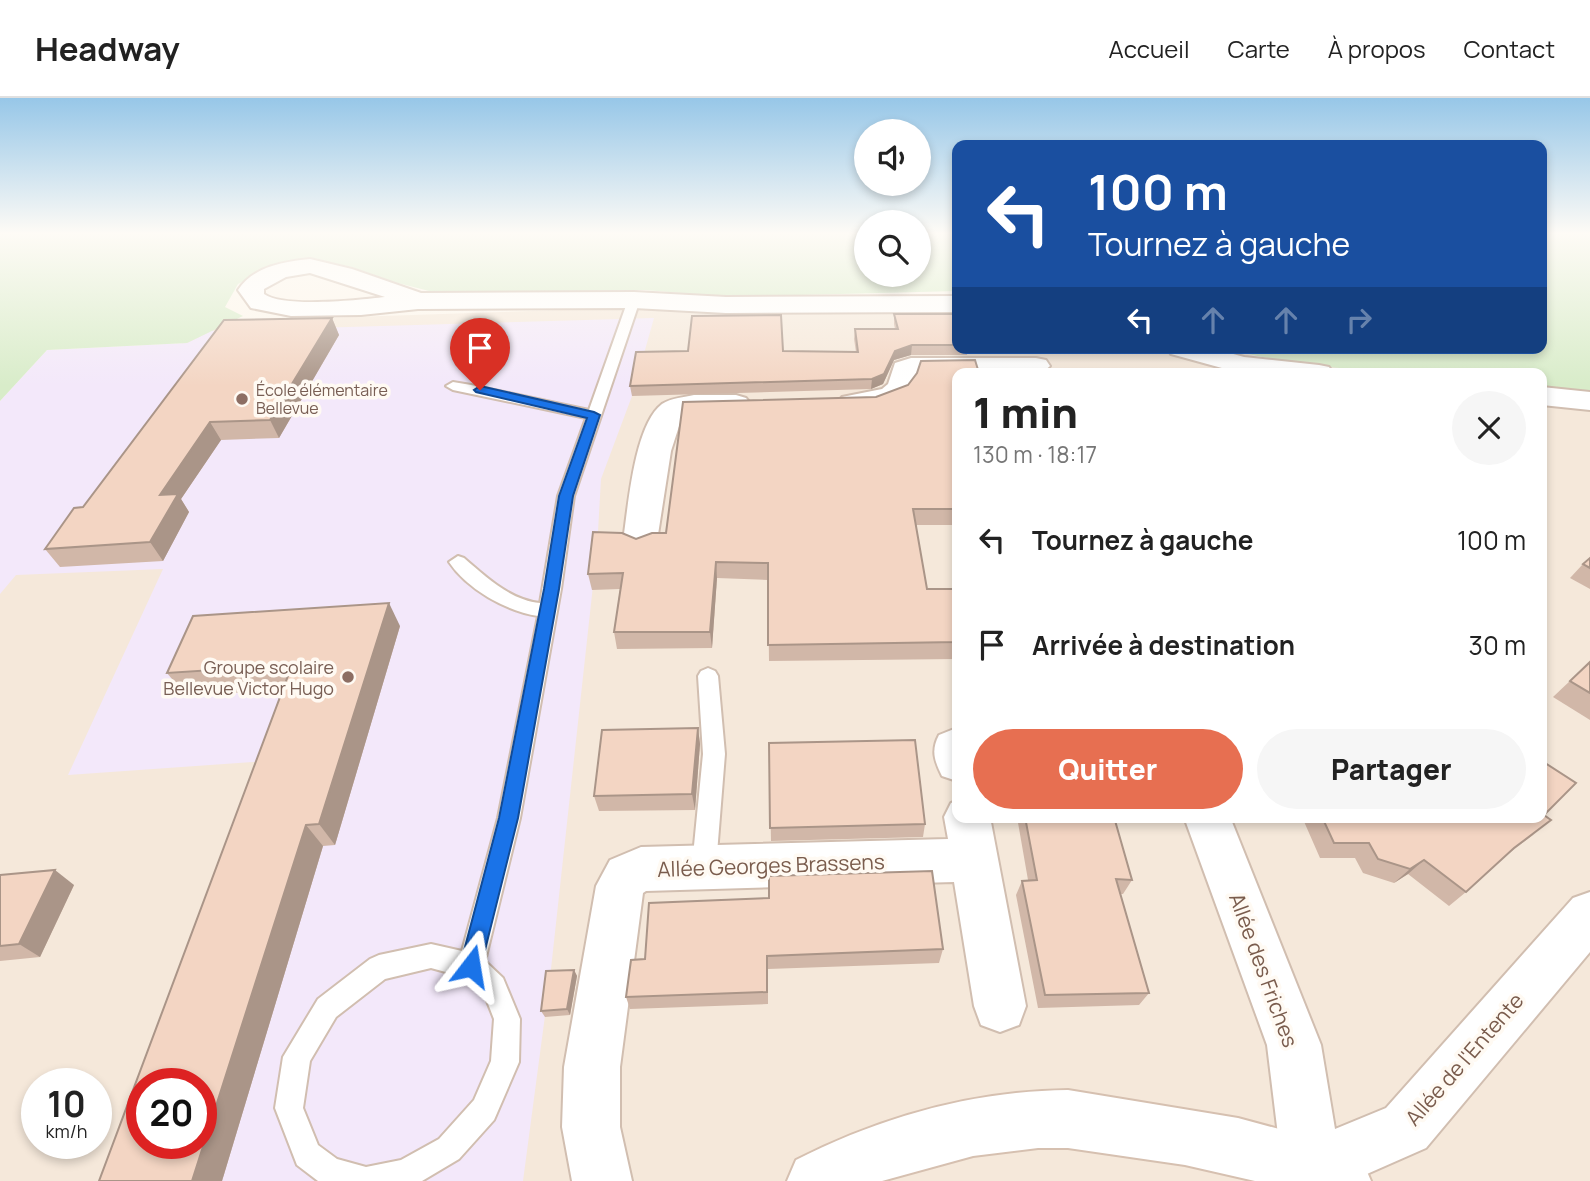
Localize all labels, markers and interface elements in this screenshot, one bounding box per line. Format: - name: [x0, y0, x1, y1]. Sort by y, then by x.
- text: Headway: [35, 26, 180, 71]
- text: Accueil: [1109, 32, 1189, 65]
- text: Carte: [1227, 32, 1290, 65]
- text: À propos: [1328, 32, 1426, 65]
- text: Contact: [1464, 32, 1555, 65]
- map controls: [854, 119, 931, 287]
- button: sound: [854, 119, 931, 196]
- text: 100 m: [1088, 158, 1228, 225]
- icon: left: [973, 168, 1064, 259]
- button: search: [854, 210, 931, 287]
- text: Tournez à gauche: [1088, 222, 1350, 266]
- icon: left: [1121, 301, 1159, 339]
- icon: ahead: [1194, 301, 1232, 339]
- icon: ahead: [1267, 301, 1305, 339]
- icon: right: [1340, 301, 1378, 339]
- pin: [450, 318, 510, 390]
- icon: arrive: [461, 329, 499, 367]
- place label: École élémentaire Bellevue: [256, 379, 388, 419]
- text: 1 min: [973, 383, 1078, 441]
- marker: École élémentaire Bellevue: [234, 391, 250, 407]
- button: close: [1452, 391, 1526, 465]
- text: 130 m · 18:17: [973, 438, 1097, 470]
- icon: left: [973, 521, 1011, 559]
- text: Tournez à gauche: [1032, 522, 1253, 558]
- text: 100 m: [1457, 522, 1526, 558]
- icon: arrive: [973, 626, 1011, 664]
- text: Arrivée à destination: [1032, 627, 1295, 663]
- text: 30 m: [1469, 627, 1526, 663]
- place label: Groupe scolaire Bellevue Victor Hugo: [163, 655, 334, 700]
- marker: Groupe scolaire Bellevue Victor Hugo: [340, 669, 356, 685]
- button: Quitter: [973, 729, 1243, 809]
- button: Partager: [1257, 729, 1526, 809]
- street label: Allée Georges Brassens: [657, 847, 885, 883]
- street label: Allée des Friches: [1223, 889, 1305, 1051]
- position arrow: [434, 929, 508, 1003]
- street label: Allée de l'Entente: [1399, 987, 1529, 1131]
- speed limit sign: 20: [126, 1068, 217, 1159]
- text: 10: [47, 1080, 86, 1128]
- text: km/h: [46, 1119, 87, 1143]

